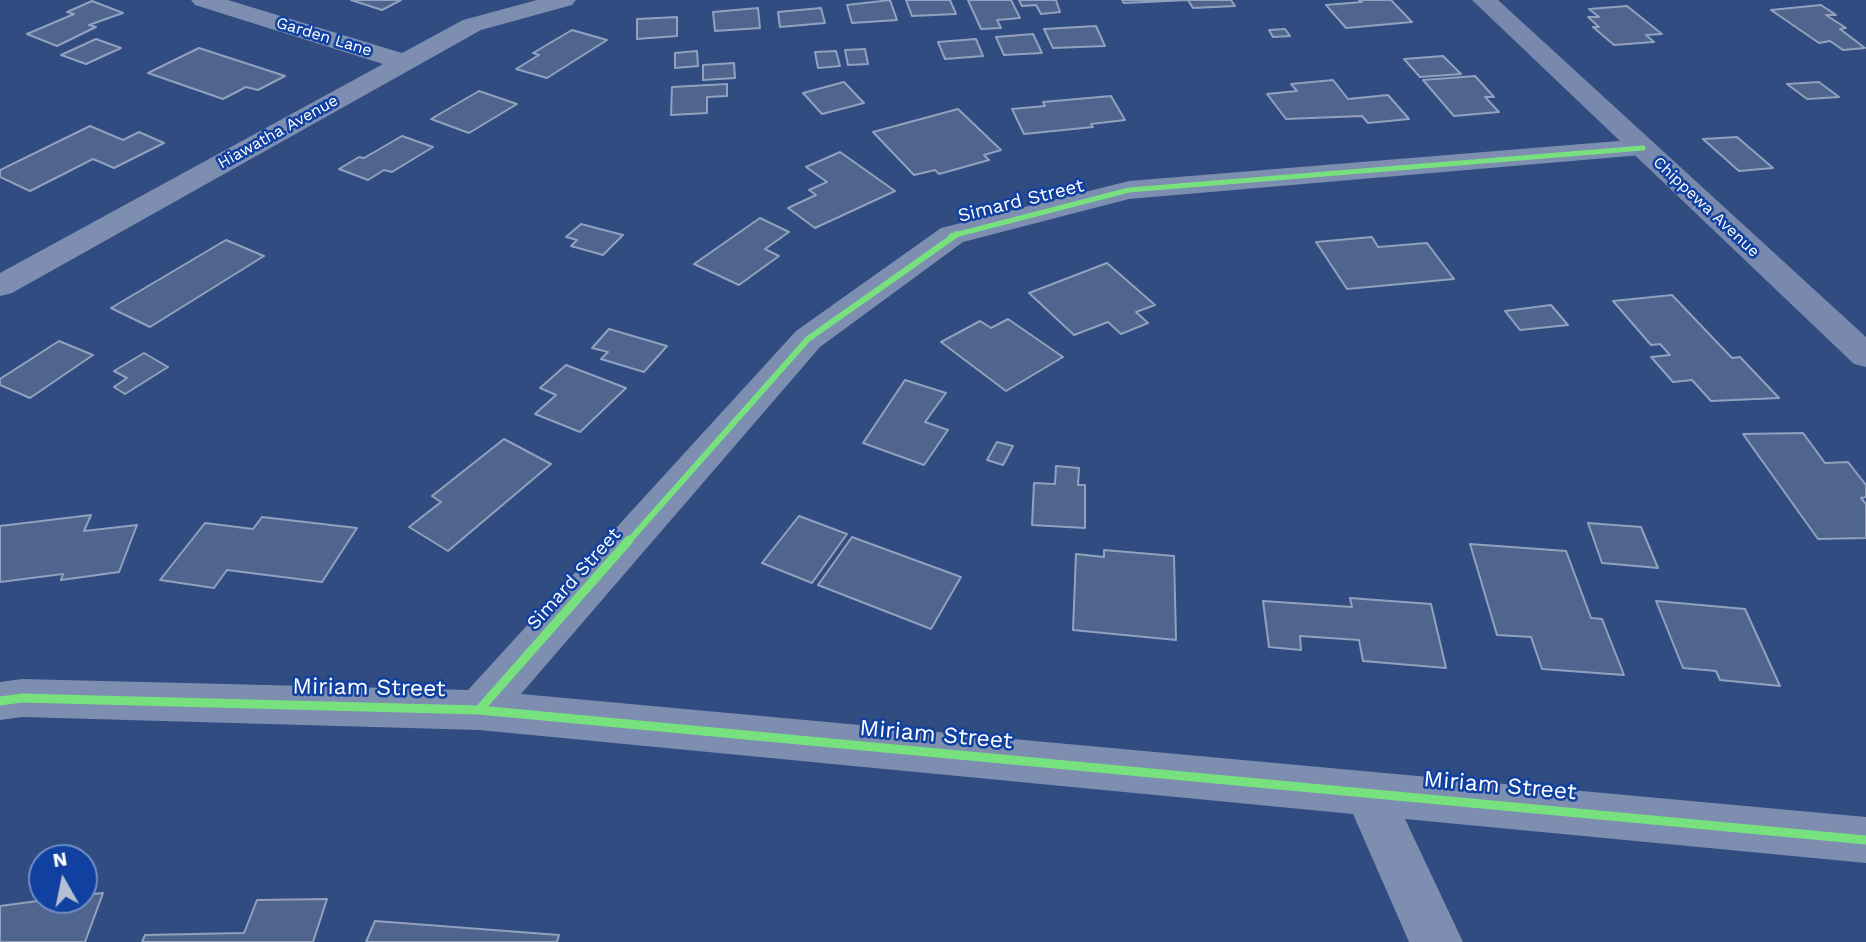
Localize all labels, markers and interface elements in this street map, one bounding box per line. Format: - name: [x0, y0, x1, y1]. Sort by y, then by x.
- street label: Garden Lane: [274, 13, 374, 61]
- street label: Hiawatha Avenue: [215, 91, 341, 173]
- street label: Chippewa Avenue: [1649, 153, 1763, 261]
- street label: Simard Street: [956, 174, 1086, 228]
- street label: Simard Street: [522, 523, 626, 635]
- street label: Miriam Street: [292, 673, 446, 703]
- street label: Miriam Street: [858, 715, 1014, 755]
- street label: Miriam Street: [1422, 766, 1578, 806]
- north arrow: [28, 844, 98, 914]
- text: N: [51, 847, 69, 872]

